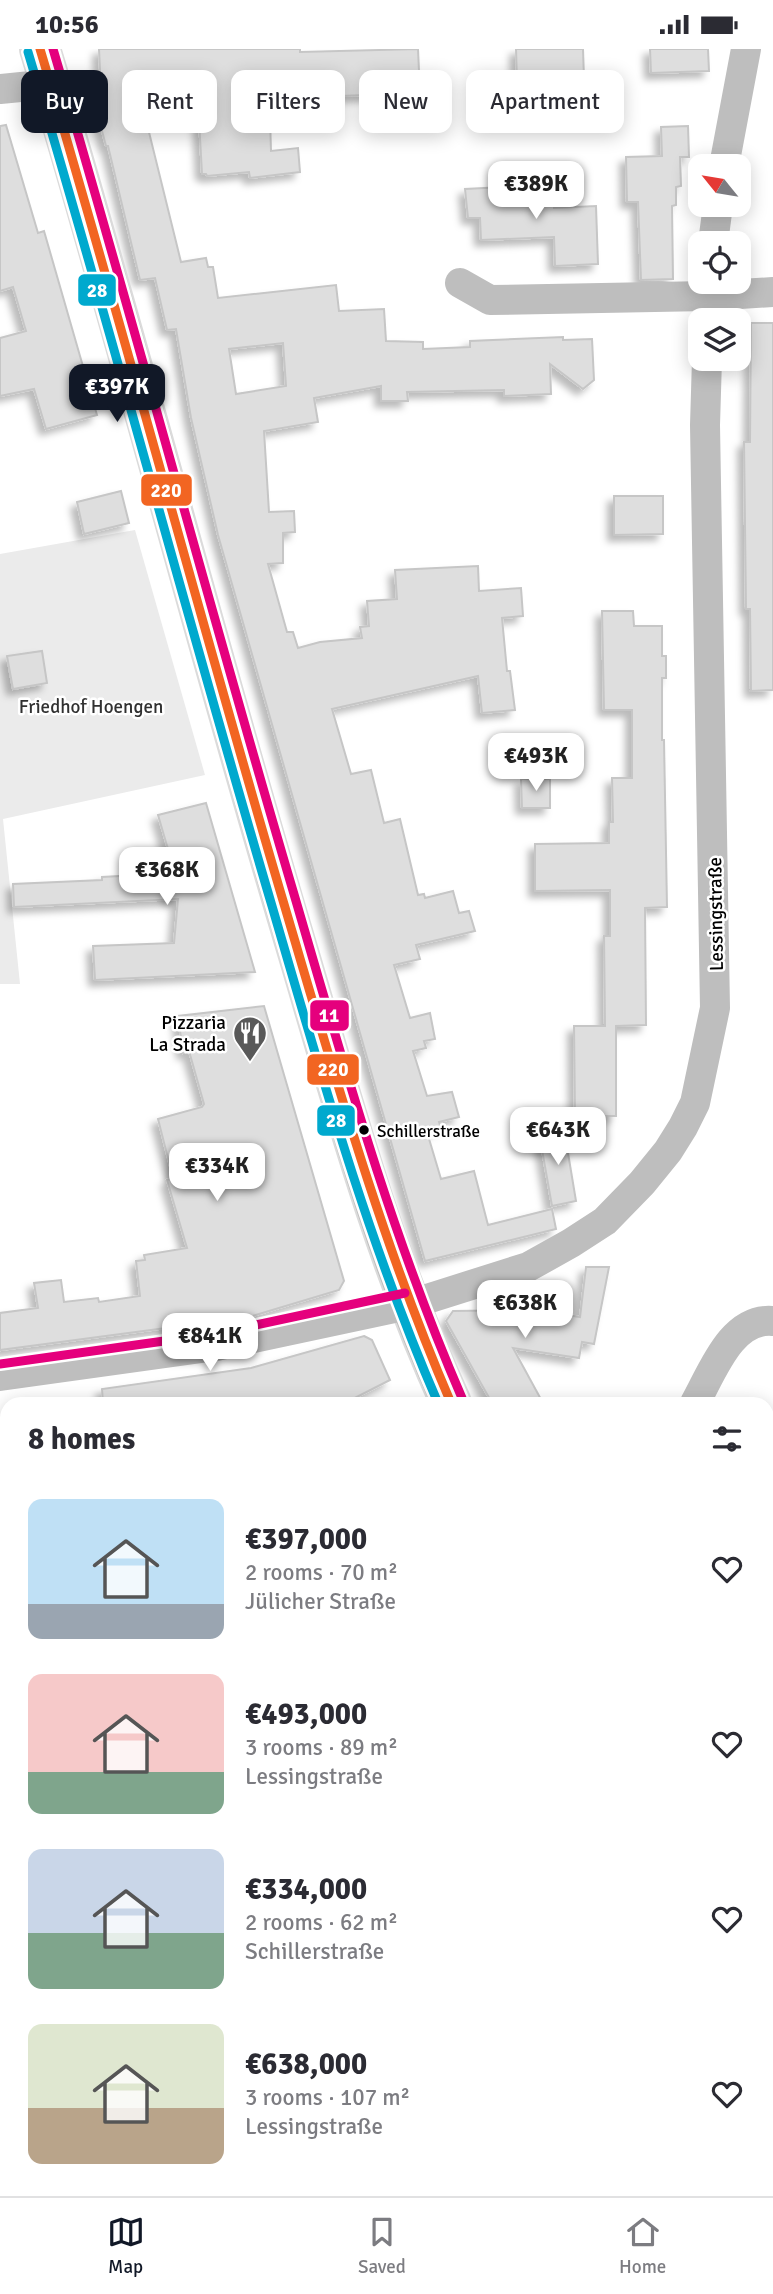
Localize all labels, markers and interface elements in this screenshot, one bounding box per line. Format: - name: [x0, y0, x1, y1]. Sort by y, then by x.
- text: 10:56: [35, 9, 99, 41]
- chip: Buy: [21, 70, 108, 133]
- chip: Rent: [122, 70, 217, 133]
- chip: Filters: [231, 70, 345, 133]
- chip: New: [359, 70, 452, 133]
- chip: Apartment: [466, 70, 624, 133]
- north arrow: [688, 154, 751, 217]
- map controls: [688, 154, 751, 371]
- pin: €389K: [487, 162, 585, 221]
- text: €389K: [504, 169, 568, 198]
- button: locate: [688, 231, 751, 294]
- line badge: 28: [77, 273, 117, 307]
- text: 28: [87, 279, 107, 303]
- button: layers: [688, 308, 751, 371]
- pin: €397K: [68, 365, 166, 424]
- text: €397K: [85, 372, 149, 401]
- line badge: 220: [140, 473, 193, 507]
- text: 220: [151, 479, 181, 503]
- park label: Friedhof Hoengen: [19, 695, 163, 719]
- pin: €493K: [487, 733, 585, 793]
- text: €493K: [504, 741, 568, 770]
- pin: €368K: [118, 847, 216, 907]
- text: €368K: [135, 855, 199, 884]
- street label: Lessingstraße: [703, 857, 729, 971]
- line badge: 11: [309, 999, 350, 1032]
- text: 11: [319, 1004, 339, 1028]
- place label: Pizzaria La Strada: [149, 1011, 226, 1057]
- restaurant icon: Pizzaria La Strada: [231, 1014, 269, 1063]
- line badge: 220: [306, 1053, 360, 1086]
- text: 220: [318, 1058, 348, 1082]
- line badge: 28: [316, 1104, 356, 1137]
- pin: €643K: [509, 1107, 607, 1167]
- text: 28: [326, 1109, 346, 1133]
- text: €643K: [526, 1115, 590, 1144]
- place label: Schillerstraße: [377, 1121, 480, 1142]
- marker: Schillerstraße: [357, 1123, 371, 1137]
- pin: €334K: [168, 1143, 266, 1203]
- text: €334K: [185, 1151, 249, 1180]
- pin: €638K: [476, 1281, 574, 1340]
- text: €638K: [493, 1288, 557, 1317]
- pin: €841K: [161, 1313, 259, 1373]
- text: €841K: [178, 1321, 242, 1350]
- icon: filters: [708, 1420, 746, 1458]
- text: 8 homes: [28, 1421, 135, 1458]
- text: €397,000: [245, 1521, 367, 1558]
- icon: home: [84, 1527, 168, 1611]
- icon: heart: [708, 1550, 746, 1588]
- text: 2 rooms · 70 m²: [245, 1558, 398, 1587]
- text: Jülicher Straße: [245, 1587, 396, 1616]
- text: €493,000: [245, 1696, 367, 1733]
- icon: home: [84, 1702, 168, 1786]
- icon: heart: [708, 1725, 746, 1763]
- text: 3 rooms · 89 m²: [245, 1733, 398, 1762]
- text: Lessingstraße: [245, 1762, 383, 1791]
- text: €334,000: [245, 1871, 367, 1908]
- icon: home: [84, 1877, 168, 1961]
- icon: heart: [708, 1900, 746, 1938]
- text: 2 rooms · 62 m²: [245, 1908, 398, 1937]
- text: Schillerstraße: [245, 1937, 384, 1966]
- text: €638,000: [245, 2046, 367, 2083]
- icon: home: [84, 2052, 168, 2136]
- icon: heart: [708, 2075, 746, 2113]
- text: 3 rooms · 107 m²: [245, 2083, 410, 2112]
- text: Lessingstraße: [245, 2112, 383, 2141]
- tab: Map: [107, 2213, 145, 2279]
- tab: Saved: [358, 2213, 406, 2279]
- tab: Home: [619, 2213, 666, 2279]

